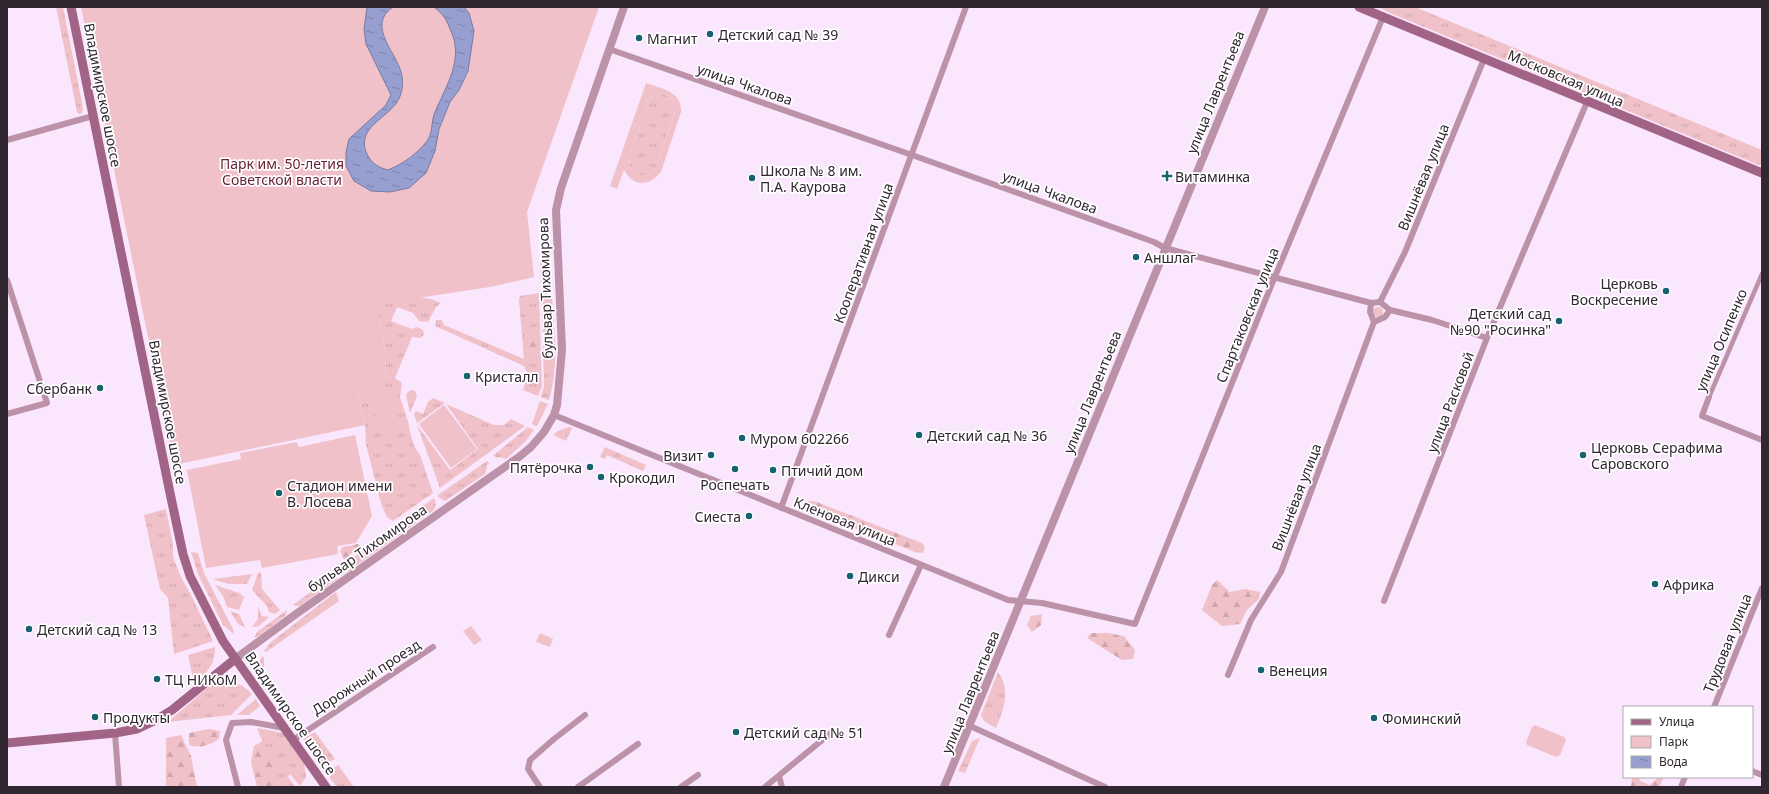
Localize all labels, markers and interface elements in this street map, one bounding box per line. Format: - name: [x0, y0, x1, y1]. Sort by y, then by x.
- street label: Владимирское шоссе: [80, 21, 126, 169]
- place label: Детский сад № 39: [718, 25, 838, 44]
- street label: улица Лаврентьева: [1182, 28, 1248, 156]
- place label: Магнит: [647, 29, 698, 48]
- marker: Детский сад № 39: [705, 29, 715, 39]
- marker: Магнит: [634, 33, 644, 43]
- street label: Московская улица: [1505, 45, 1627, 111]
- street label: улица Чкалова: [695, 59, 795, 109]
- street label: Вишнёвая улица: [1393, 121, 1453, 233]
- park label: Парк им. 50-летия Советской власти: [220, 154, 344, 189]
- place label: Школа № 8 им. П.А. Каурова: [760, 161, 862, 196]
- street label: улица Чкалова: [1000, 166, 1100, 218]
- place label: Витаминка: [1175, 167, 1250, 186]
- marker: Витаминка: [1162, 171, 1172, 181]
- marker: Школа № 8 им. П.А. Каурова: [747, 173, 757, 183]
- street label: Кооперативная улица: [829, 180, 897, 326]
- street label: бульвар Тихомирова: [533, 217, 557, 359]
- street label: Спартаковская улица: [1211, 244, 1283, 386]
- place label: Аншлаг: [1144, 248, 1196, 267]
- marker: Аншлаг: [1131, 252, 1141, 262]
- place label: Церковь Воскресение: [1571, 274, 1658, 309]
- marker: Церковь Воскресение: [1661, 286, 1671, 296]
- street label: улица Осипенко: [1691, 286, 1751, 394]
- place label: Детский сад №90 "Росинка": [1450, 304, 1551, 339]
- marker: Детский сад №90 "Росинка": [1554, 316, 1564, 326]
- street label: улица Лаврентьева: [1059, 328, 1125, 456]
- street label: Владимирское шоссе: [145, 338, 191, 486]
- street label: улица Расковой: [1422, 349, 1478, 455]
- place label: Кристалл: [475, 367, 539, 386]
- marker: Кристалл: [462, 371, 472, 381]
- place label: Сбербанк: [26, 379, 93, 398]
- marker: Сбербанк: [95, 383, 105, 393]
- place label: Детский сад № 36: [927, 426, 1047, 445]
- place label: Муром 602266: [750, 429, 849, 448]
- marker: Детский сад № 36: [914, 430, 924, 440]
- marker: Муром 602266: [737, 433, 747, 443]
- place label: Церковь Серафима Саровского: [1591, 438, 1723, 473]
- street label: Вишнёвая улица: [1267, 441, 1325, 553]
- place label: Визит: [663, 446, 703, 465]
- marker: Визит: [706, 450, 716, 460]
- marker: Церковь Серафима Саровского: [1578, 450, 1588, 460]
- place label: Пятёрочка: [510, 458, 582, 477]
- place label: Птичий дом: [781, 461, 863, 480]
- marker: Пятёрочка: [585, 462, 595, 472]
- marker: Роспечать: [730, 464, 740, 474]
- marker: Птичий дом: [768, 465, 778, 475]
- place label: Крокодил: [609, 468, 675, 487]
- marker: Крокодил: [596, 472, 606, 482]
- place label: Роспечать: [700, 475, 770, 494]
- place label: Стадион имени В. Лосева: [287, 476, 392, 511]
- marker: Стадион имени В. Лосева: [274, 488, 284, 498]
- street label: Кленовая улица: [791, 492, 899, 550]
- street label: бульвар Тихомирова: [304, 500, 430, 596]
- place label: Сиеста: [694, 507, 741, 526]
- marker: Сиеста: [744, 511, 754, 521]
- place label: Дикси: [858, 567, 900, 586]
- marker: Дикси: [845, 571, 855, 581]
- place label: Африка: [1663, 575, 1714, 594]
- marker: Африка: [1650, 579, 1660, 589]
- street label: Трудовая улица: [1698, 590, 1756, 696]
- place label: Детский сад № 13: [37, 620, 157, 639]
- marker: Детский сад № 13: [24, 624, 34, 634]
- street label: улица Лаврентьева: [937, 628, 1003, 756]
- street label: Дорожный проезд: [308, 635, 424, 719]
- street label: Владимирское шоссе: [241, 648, 341, 778]
- place label: Венеция: [1269, 661, 1327, 680]
- marker: Венеция: [1256, 665, 1266, 675]
- place label: ТЦ НИКоМ: [165, 670, 237, 689]
- marker: ТЦ НИКоМ: [152, 674, 162, 684]
- legend: [1623, 706, 1753, 778]
- place label: Продукты: [103, 708, 170, 727]
- place label: Фоминский: [1382, 709, 1462, 728]
- marker: Продукты: [90, 712, 100, 722]
- marker: Фоминский: [1369, 713, 1379, 723]
- text: Улица: [1659, 713, 1694, 730]
- place label: Детский сад № 51: [744, 723, 864, 742]
- marker: Детский сад № 51: [731, 727, 741, 737]
- text: Парк: [1659, 733, 1689, 750]
- text: Вода: [1659, 753, 1688, 770]

